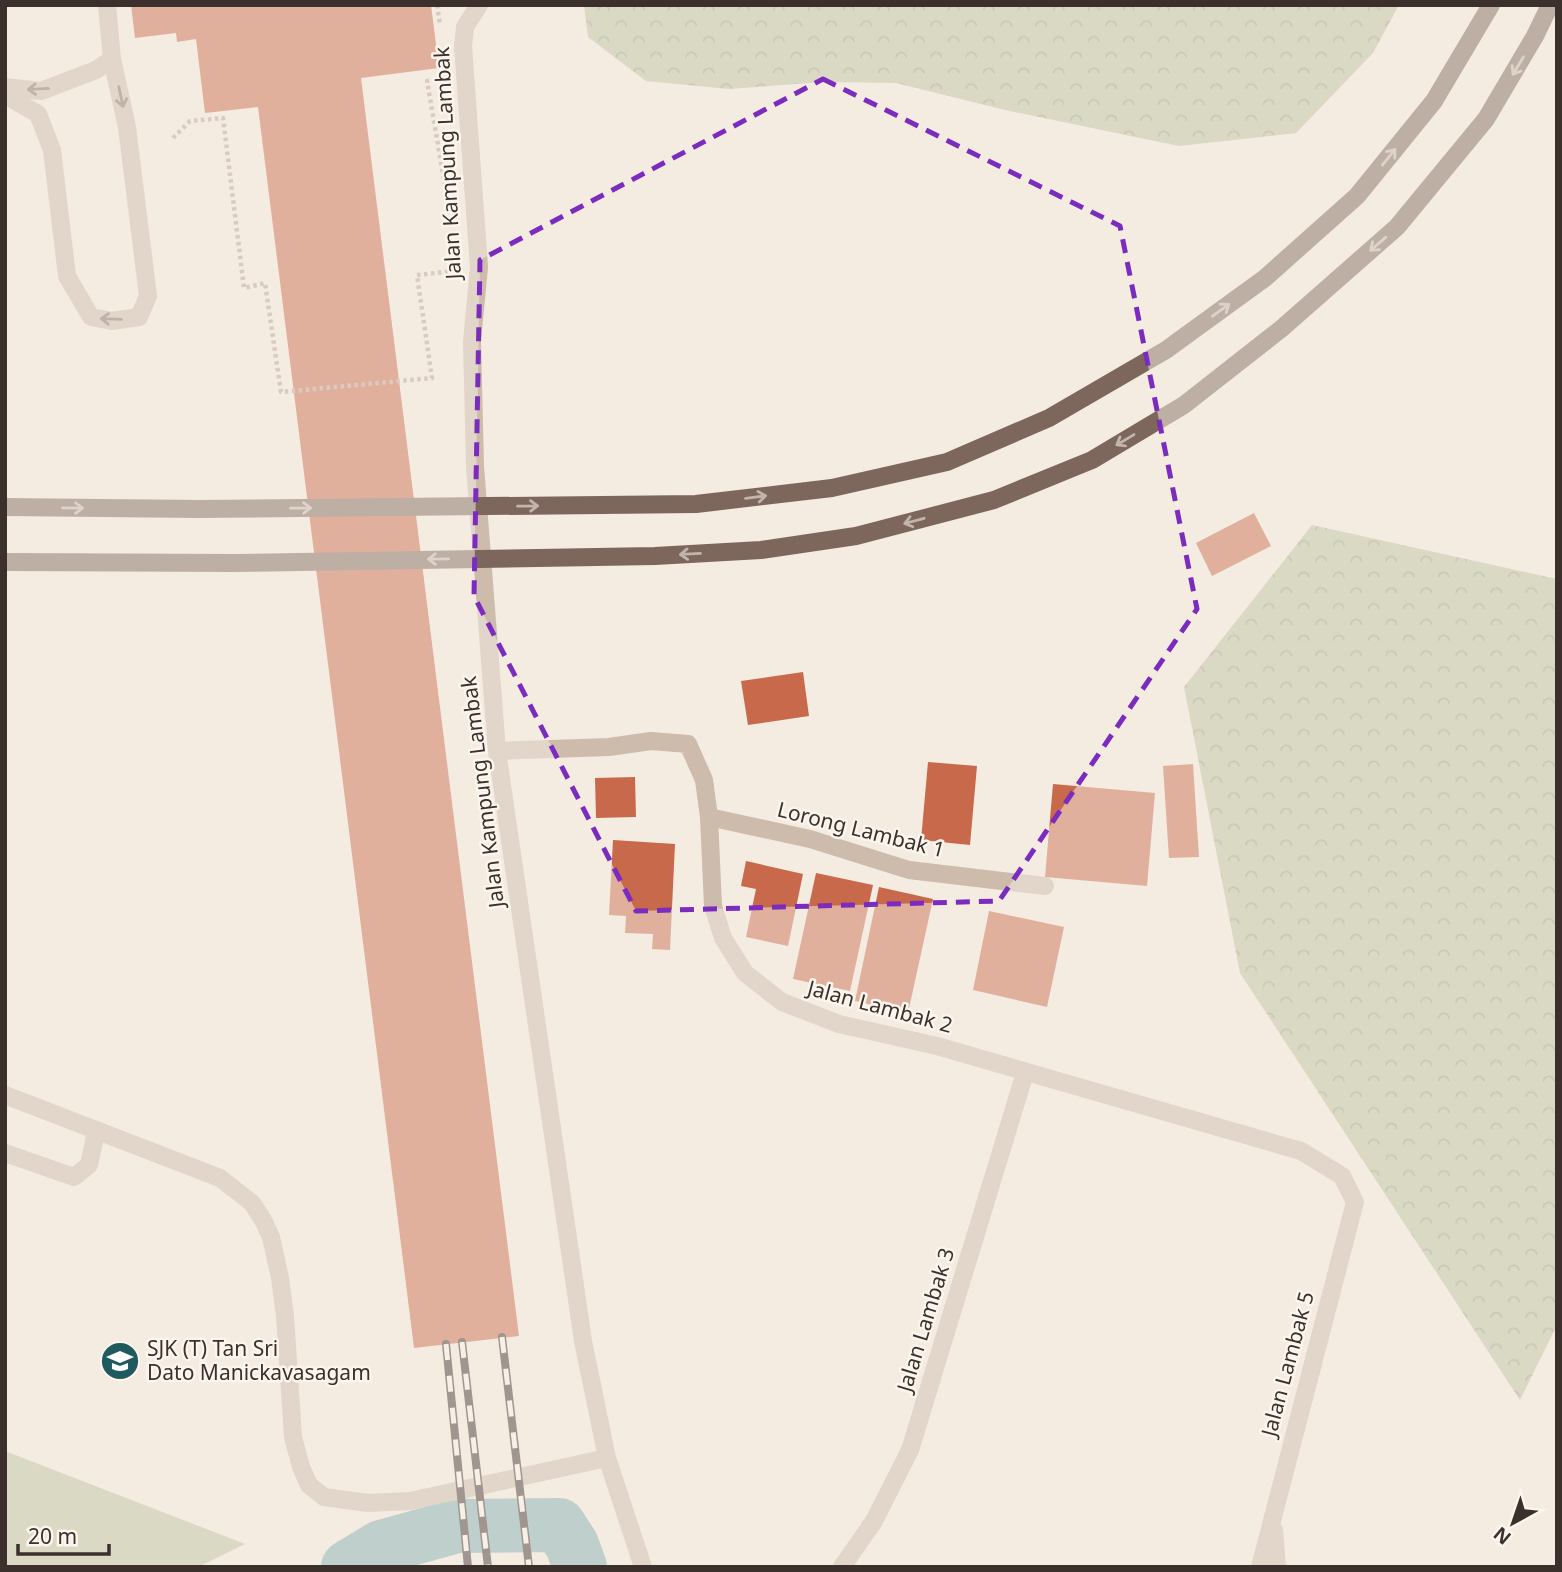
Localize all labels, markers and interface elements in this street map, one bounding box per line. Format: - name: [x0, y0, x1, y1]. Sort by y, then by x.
- street label: Jalan Kampung Lambak: [427, 45, 467, 282]
- one-way arrow: [1511, 55, 1525, 75]
- one-way arrow: [26, 82, 49, 95]
- one-way arrow: [114, 85, 128, 108]
- one-way arrow: [1381, 149, 1396, 167]
- one-way arrow: [1369, 236, 1387, 252]
- one-way arrow: [1211, 302, 1230, 317]
- one-way arrow: [100, 312, 123, 325]
- one-way arrow: [1116, 433, 1136, 447]
- one-way arrow: [744, 490, 766, 503]
- one-way arrow: [517, 499, 540, 513]
- one-way arrow: [62, 501, 85, 515]
- one-way arrow: [289, 501, 312, 515]
- one-way arrow: [903, 515, 926, 528]
- one-way arrow: [678, 547, 701, 560]
- one-way arrow: [426, 553, 449, 566]
- street label: Jalan Kampung Lambak: [454, 674, 510, 912]
- street label: Lorong Lambak 1: [774, 795, 948, 863]
- street label: Jalan Lambak 2: [803, 973, 956, 1039]
- street label: Jalan Lambak 3: [889, 1244, 960, 1397]
- street label: Jalan Lambak 5: [1254, 1288, 1320, 1441]
- place label: SJK (T) Tan Sri Dato Manickavasagam: [147, 1334, 371, 1386]
- school or university icon: SJK (T) Tan Sri Dato Manickavasagam: [99, 1340, 141, 1382]
- north arrow: [1478, 1488, 1548, 1558]
- scale bar: [18, 1512, 108, 1556]
- text: N: [1488, 1521, 1516, 1551]
- text: 20 m: [28, 1522, 77, 1550]

